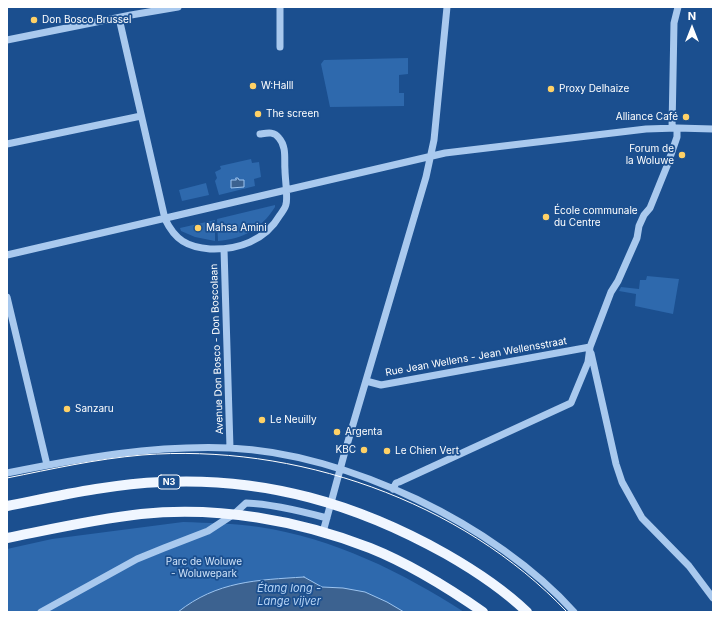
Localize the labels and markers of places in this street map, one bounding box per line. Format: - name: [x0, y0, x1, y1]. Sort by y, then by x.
- place label: Don Bosco Brussel: [42, 14, 131, 26]
- marker: Don Bosco Brussel: [29, 15, 39, 25]
- place label: W:Halll: [261, 80, 294, 92]
- marker: W:Halll: [248, 81, 258, 91]
- place label: Proxy Delhaize: [559, 83, 629, 95]
- marker: Proxy Delhaize: [546, 84, 556, 94]
- place label: The screen: [266, 108, 319, 120]
- marker: The screen: [253, 109, 263, 119]
- place label: Alliance Café: [616, 111, 678, 123]
- marker: Alliance Café: [681, 112, 691, 122]
- place label: Forum de la Woluwe: [626, 143, 674, 166]
- marker: Forum de la Woluwe: [677, 150, 687, 160]
- place label: École communale du Centre: [554, 205, 638, 228]
- marker: École communale du Centre: [541, 212, 551, 222]
- place label: Mahsa Amini: [206, 222, 267, 234]
- marker: Mahsa Amini: [193, 223, 203, 233]
- place label: Sanzaru: [75, 403, 114, 415]
- marker: Sanzaru: [62, 404, 72, 414]
- place label: Le Neuilly: [270, 414, 317, 426]
- marker: Le Neuilly: [257, 415, 267, 425]
- place label: Argenta: [345, 426, 382, 438]
- marker: Argenta: [332, 427, 342, 437]
- place label: KBC: [335, 444, 356, 456]
- marker: KBC: [359, 445, 369, 455]
- place label: Le Chien Vert: [395, 445, 459, 457]
- marker: Le Chien Vert: [382, 446, 392, 456]

